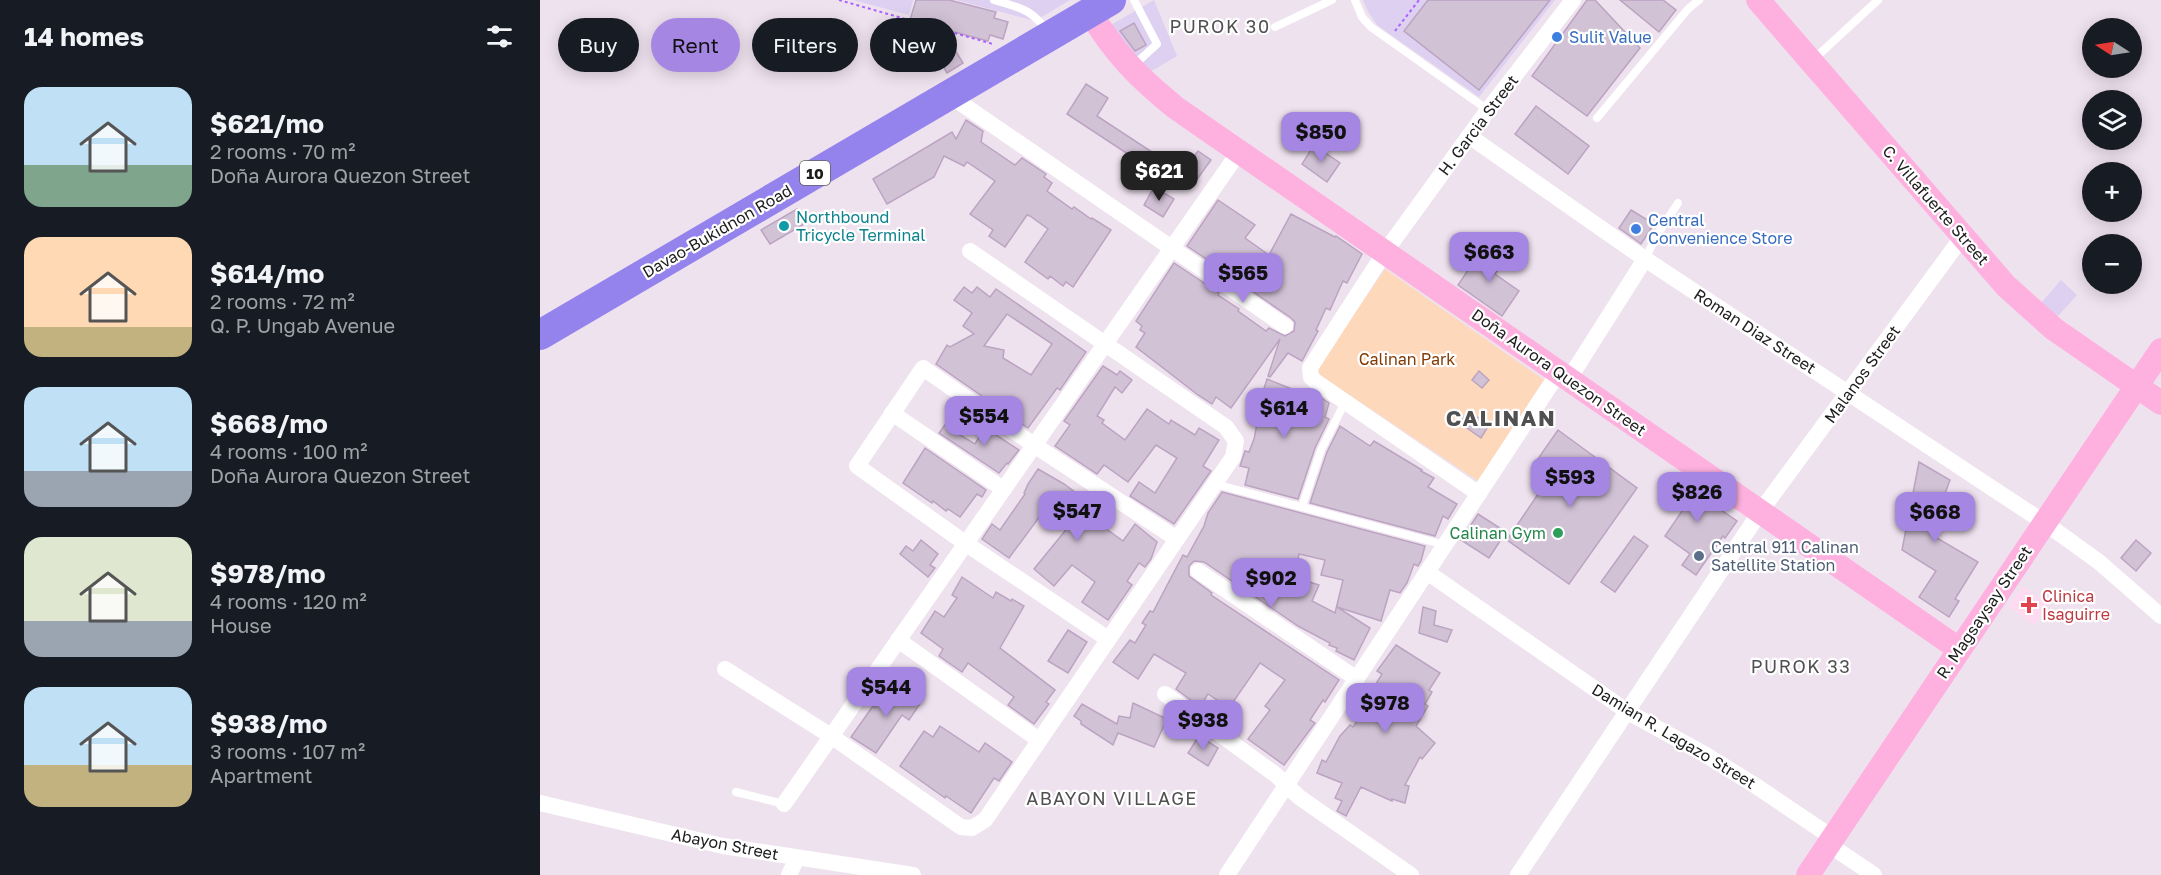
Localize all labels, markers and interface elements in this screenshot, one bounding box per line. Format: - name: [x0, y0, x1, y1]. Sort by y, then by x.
- district label: PUROK 30: [1169, 15, 1271, 37]
- chip: Buy: [558, 18, 639, 72]
- chip: Rent: [651, 18, 740, 72]
- chip: Filters: [752, 18, 858, 72]
- chip: New: [870, 18, 957, 72]
- north arrow: [2082, 18, 2142, 78]
- map controls: [2082, 18, 2142, 294]
- icon: filters: [483, 20, 516, 53]
- text: 14 homes: [24, 21, 144, 52]
- place label: Sulit Value: [1569, 27, 1652, 47]
- marker: Sulit Value: [1550, 30, 1564, 44]
- street label: H. Garcia Street: [1434, 71, 1522, 179]
- button: layers: [2082, 90, 2142, 150]
- text: $621/mo: [210, 108, 324, 139]
- icon: home: [72, 111, 144, 183]
- pin: $850: [1285, 112, 1357, 163]
- text: $850: [1295, 119, 1347, 143]
- text: 2 rooms · 70 m²: [210, 139, 355, 163]
- street label: C. Villafuerte Street: [1879, 141, 1993, 269]
- pin: $621: [1123, 151, 1195, 202]
- text: $621: [1135, 158, 1183, 182]
- road number: 10: [800, 161, 830, 185]
- button: +: [2082, 162, 2142, 222]
- text: Doña Aurora Quezon Street: [210, 163, 470, 187]
- street label: Davao-Bukidnon Road: [639, 180, 795, 282]
- place label: Northbound Tricycle Terminal: [796, 207, 925, 245]
- place label: Central Convenience Store: [1648, 210, 1792, 248]
- marker: Northbound Tricycle Terminal: [777, 219, 791, 233]
- marker: Central Convenience Store: [1629, 222, 1643, 236]
- pin: $663: [1453, 232, 1525, 283]
- button: −: [2082, 234, 2142, 294]
- text: $663: [1464, 239, 1515, 263]
- pin: $565: [1207, 253, 1279, 304]
- text: $614/mo: [210, 258, 324, 289]
- text: $565: [1218, 260, 1268, 284]
- icon: home: [72, 261, 144, 333]
- street label: Roman Diaz Street: [1690, 284, 1820, 378]
- text: 2 rooms · 72 m²: [210, 289, 355, 313]
- street label: Doña Aurora Quezon Street: [1468, 304, 1650, 440]
- text: Q. P. Ungab Avenue: [210, 313, 395, 337]
- street label: Malanos Street: [1820, 321, 1904, 427]
- park label: Calinan Park: [1359, 349, 1455, 369]
- pin: $614: [1248, 388, 1320, 439]
- text: $614: [1260, 395, 1308, 419]
- pin: $554: [948, 396, 1020, 447]
- text: $554: [959, 403, 1009, 427]
- district label: CALINAN: [1446, 404, 1556, 431]
- text: $668/mo: [210, 408, 328, 439]
- icon: home: [72, 411, 144, 483]
- text: 4 rooms · 100 m²: [210, 439, 368, 463]
- pin: $593: [1534, 457, 1606, 508]
- text: Doña Aurora Quezon Street: [210, 463, 470, 487]
- text: $593: [1545, 464, 1595, 488]
- pin: $826: [1661, 472, 1733, 523]
- text: $826: [1671, 479, 1723, 503]
- pin: $547: [1041, 491, 1113, 542]
- pin: $668: [1899, 492, 1971, 543]
- text: $547: [1053, 498, 1102, 522]
- text: $668: [1909, 499, 1961, 523]
- place label: Calinan Gym: [1450, 523, 1546, 543]
- marker: Calinan Gym: [1551, 526, 1565, 540]
- place label: Central 911 Calinan Satellite Station: [1711, 537, 1859, 575]
- street label: R. Magsaysay Street: [1932, 542, 2036, 682]
- marker: Central 911 Calinan Satellite Station: [1692, 549, 1706, 563]
- text: $978/mo: [210, 558, 326, 589]
- pin: $902: [1235, 558, 1307, 609]
- icon: home: [72, 561, 144, 633]
- text: $902: [1245, 565, 1297, 589]
- place label: Clinica Isaguirre: [2042, 586, 2110, 624]
- text: 4 rooms · 120 m²: [210, 589, 367, 613]
- marker: Clinica Isaguirre: [2020, 596, 2038, 614]
- text: House: [210, 613, 272, 637]
- district label: PUROK 33: [1751, 655, 1851, 677]
- pin: $544: [850, 667, 922, 718]
- text: $544: [861, 674, 911, 698]
- street label: Damian R. Lagazo Street: [1588, 679, 1760, 793]
- pin: $978: [1349, 683, 1421, 734]
- text: $978: [1360, 690, 1410, 714]
- pin: $938: [1167, 700, 1239, 751]
- text: $938: [1177, 707, 1229, 731]
- text: $938/mo: [210, 708, 327, 739]
- icon: home: [72, 711, 144, 783]
- text: 3 rooms · 107 m²: [210, 739, 365, 763]
- text: Apartment: [210, 763, 313, 787]
- district label: ABAYON VILLAGE: [1026, 787, 1198, 809]
- street label: Abayon Street: [670, 824, 780, 864]

